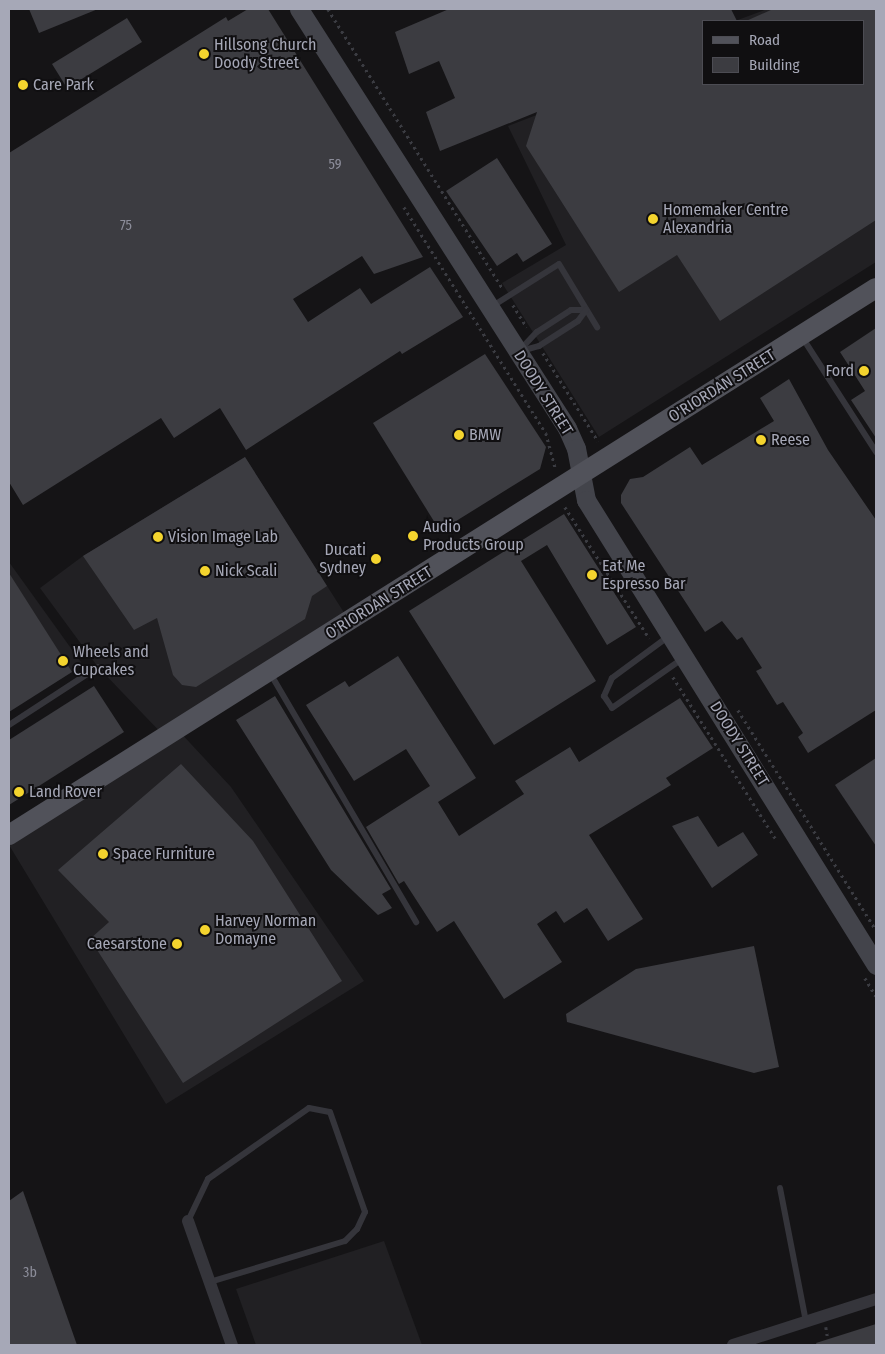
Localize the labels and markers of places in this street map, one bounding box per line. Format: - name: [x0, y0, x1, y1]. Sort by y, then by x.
- place label: Hillsong Church Doody Street: [214, 35, 316, 73]
- marker: Hillsong Church Doody Street: [198, 48, 210, 60]
- place label: Care Park: [33, 75, 94, 95]
- marker: Care Park: [17, 79, 29, 91]
- place label: Homemaker Centre Alexandria: [663, 200, 788, 238]
- marker: Homemaker Centre Alexandria: [647, 213, 659, 225]
- place label: Ford: [825, 361, 854, 381]
- marker: Ford: [858, 365, 870, 377]
- place label: BMW: [469, 425, 501, 445]
- marker: BMW: [453, 429, 465, 441]
- place label: Reese: [771, 430, 810, 450]
- marker: Reese: [755, 434, 767, 446]
- place label: Audio Products Group: [423, 517, 524, 555]
- place label: Vision Image Lab: [168, 527, 278, 547]
- marker: Audio Products Group: [407, 530, 419, 542]
- marker: Vision Image Lab: [152, 531, 164, 543]
- place label: Ducati Sydney: [319, 540, 366, 578]
- marker: Ducati Sydney: [370, 553, 382, 565]
- place label: Eat Me Espresso Bar: [602, 556, 686, 594]
- place label: Nick Scali: [215, 561, 277, 581]
- marker: Nick Scali: [199, 565, 211, 577]
- marker: Eat Me Espresso Bar: [586, 569, 598, 581]
- place label: Wheels and Cupcakes: [73, 642, 149, 680]
- marker: Wheels and Cupcakes: [57, 655, 69, 667]
- place label: Land Rover: [29, 782, 102, 802]
- marker: Land Rover: [13, 786, 25, 798]
- place label: Space Furniture: [113, 844, 215, 864]
- marker: Space Furniture: [97, 848, 109, 860]
- place label: Harvey Norman Domayne: [215, 911, 316, 949]
- marker: Harvey Norman Domayne: [199, 924, 211, 936]
- place label: Caesarstone: [87, 934, 167, 954]
- marker: Caesarstone: [171, 938, 183, 950]

